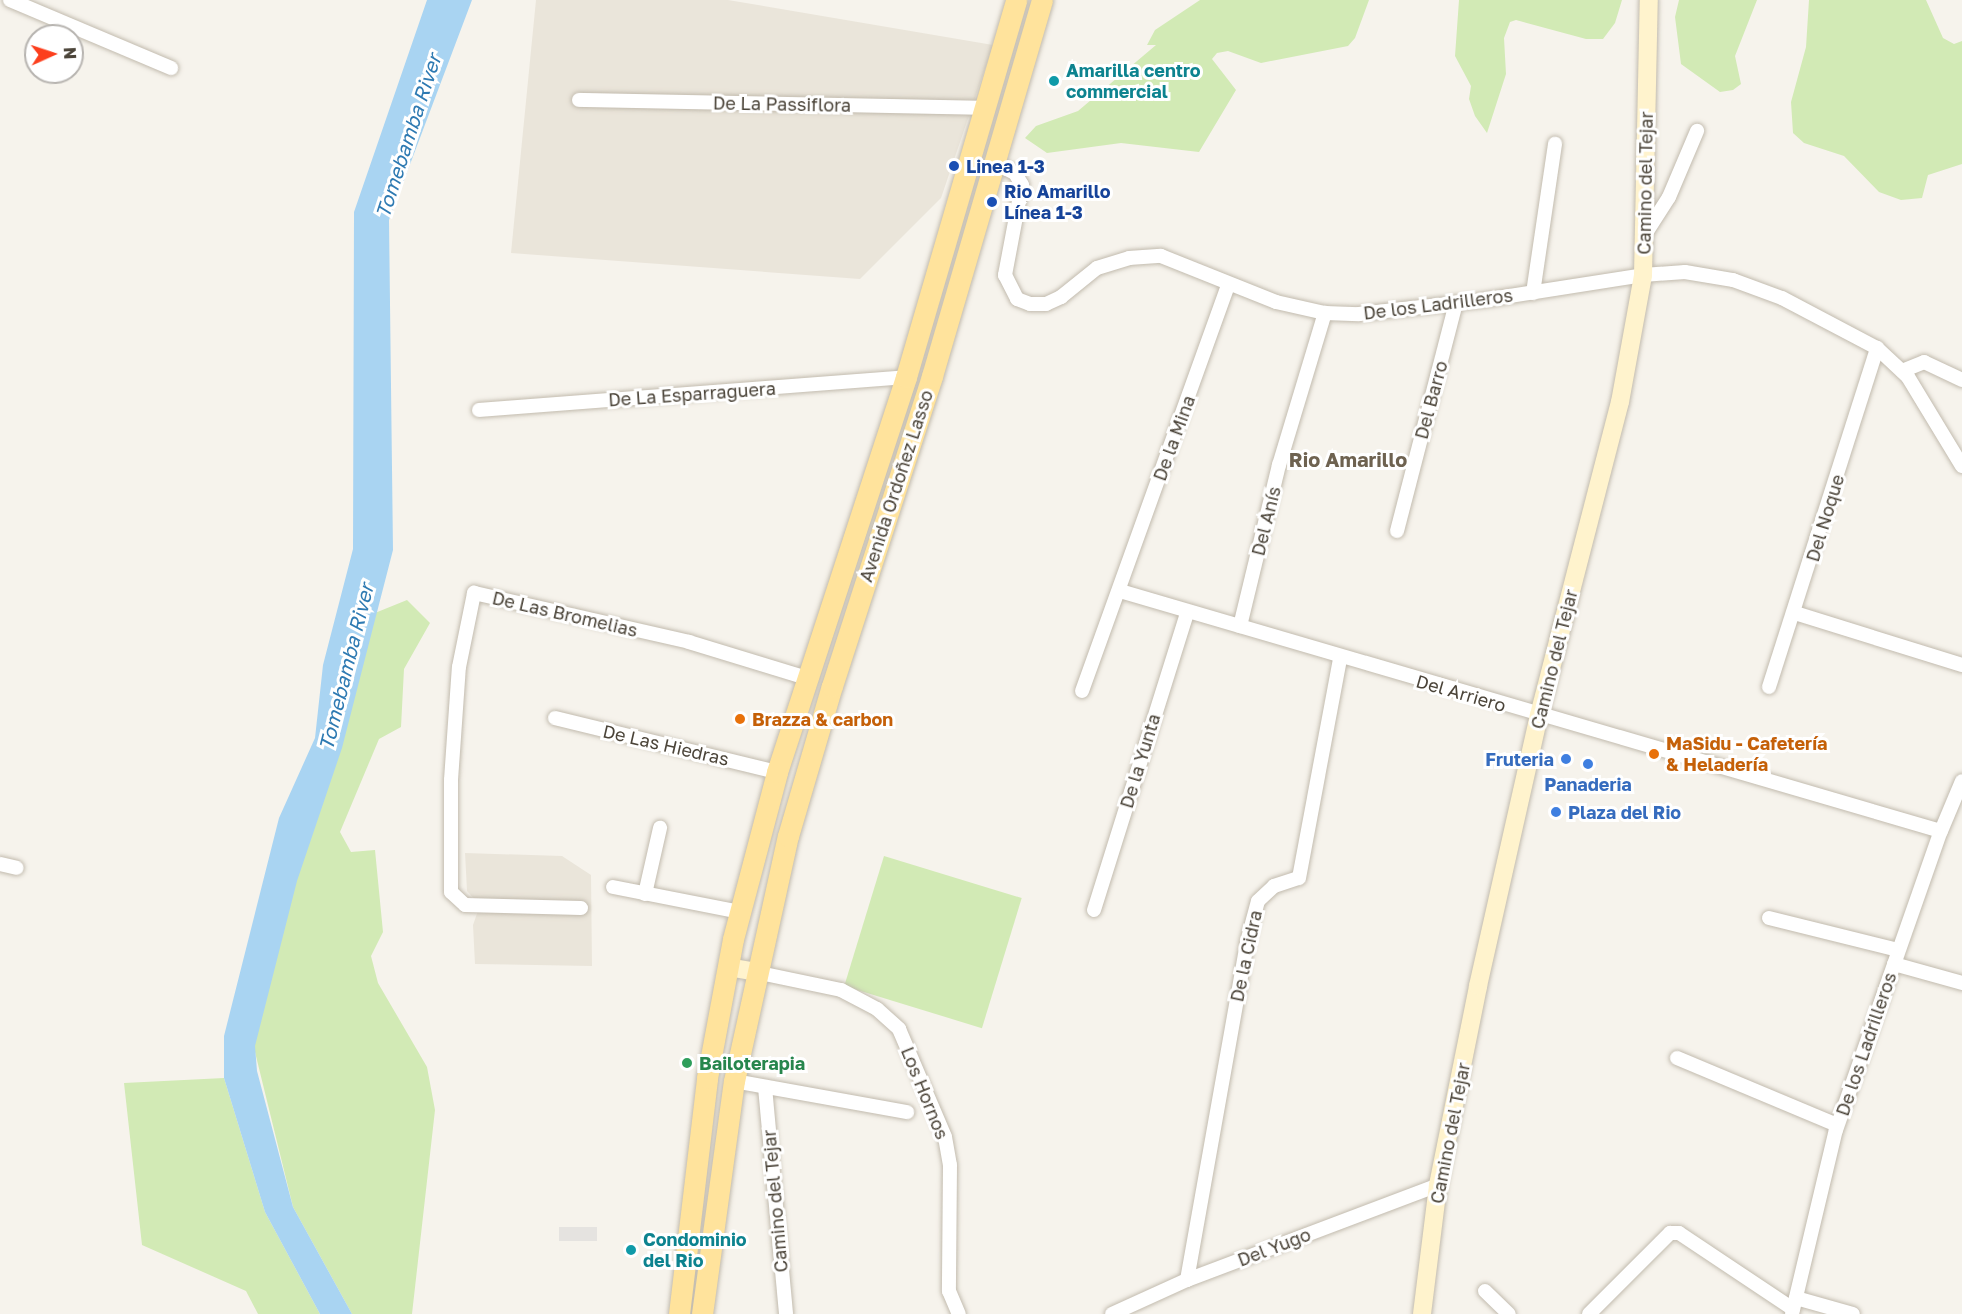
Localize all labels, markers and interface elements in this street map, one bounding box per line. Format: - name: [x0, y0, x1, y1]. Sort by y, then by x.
- north arrow: [24, 24, 84, 84]
- text: N: [60, 47, 80, 60]
- water label: Tomebamba River: [370, 51, 446, 221]
- place label: Amarilla centro commercial: [1066, 60, 1201, 103]
- marker: Amarilla centro commercial: [1047, 74, 1061, 88]
- street label: De La Passiflora: [713, 92, 851, 116]
- street label: Camino del Tejar: [1633, 111, 1657, 255]
- place label: Linea 1-3: [966, 155, 1045, 177]
- marker: Linea 1-3: [947, 159, 961, 173]
- place label: Rio Amarillo Línea 1-3: [1004, 181, 1110, 224]
- marker: Rio Amarillo Línea 1-3: [985, 195, 999, 209]
- street label: De los Ladrilleros: [1362, 284, 1514, 324]
- street label: Del Barro: [1410, 358, 1452, 442]
- street label: De La Esparraguera: [608, 377, 776, 411]
- street label: Avenida Ordoñez Lasso: [855, 387, 937, 585]
- street label: De la Mina: [1149, 392, 1199, 484]
- district label: Rio Amarillo: [1289, 447, 1407, 471]
- street label: Del Noque: [1801, 472, 1849, 564]
- street label: Del Anís: [1247, 484, 1285, 558]
- water label: Tomebamba River: [314, 581, 378, 753]
- street label: De Las Bromelias: [490, 587, 640, 641]
- street label: Camino del Tejar: [1526, 587, 1582, 731]
- street label: Del Arriero: [1414, 670, 1508, 716]
- place label: Brazza & carbon: [752, 708, 893, 730]
- street label: De la Yunta: [1115, 711, 1165, 811]
- marker: Brazza & carbon: [733, 712, 747, 726]
- street label: De Las Hiedras: [601, 720, 731, 770]
- place label: MaSidu - Cafetería & Heladería: [1666, 733, 1828, 776]
- marker: MaSidu - Cafetería & Heladería: [1647, 747, 1661, 761]
- place label: Fruteria: [1485, 748, 1554, 770]
- marker: Fruteria: [1559, 752, 1573, 766]
- marker: Panaderia: [1581, 757, 1595, 771]
- place label: Panaderia: [1544, 773, 1632, 795]
- place label: Plaza del Rio: [1568, 801, 1681, 823]
- marker: Plaza del Rio: [1549, 805, 1563, 819]
- street label: De la Cidra: [1226, 908, 1266, 1004]
- street label: De los Ladrilleros: [1831, 969, 1901, 1119]
- street label: Los Hornos: [897, 1044, 953, 1142]
- place label: Bailoterapia: [699, 1052, 805, 1074]
- marker: Bailoterapia: [680, 1056, 694, 1070]
- street label: Camino del Tejar: [1426, 1061, 1474, 1205]
- street label: Camino del Tejar: [758, 1129, 792, 1273]
- street label: Del Yugo: [1234, 1223, 1314, 1271]
- place label: Condominio del Rio: [643, 1229, 747, 1272]
- marker: Condominio del Rio: [624, 1243, 638, 1257]

